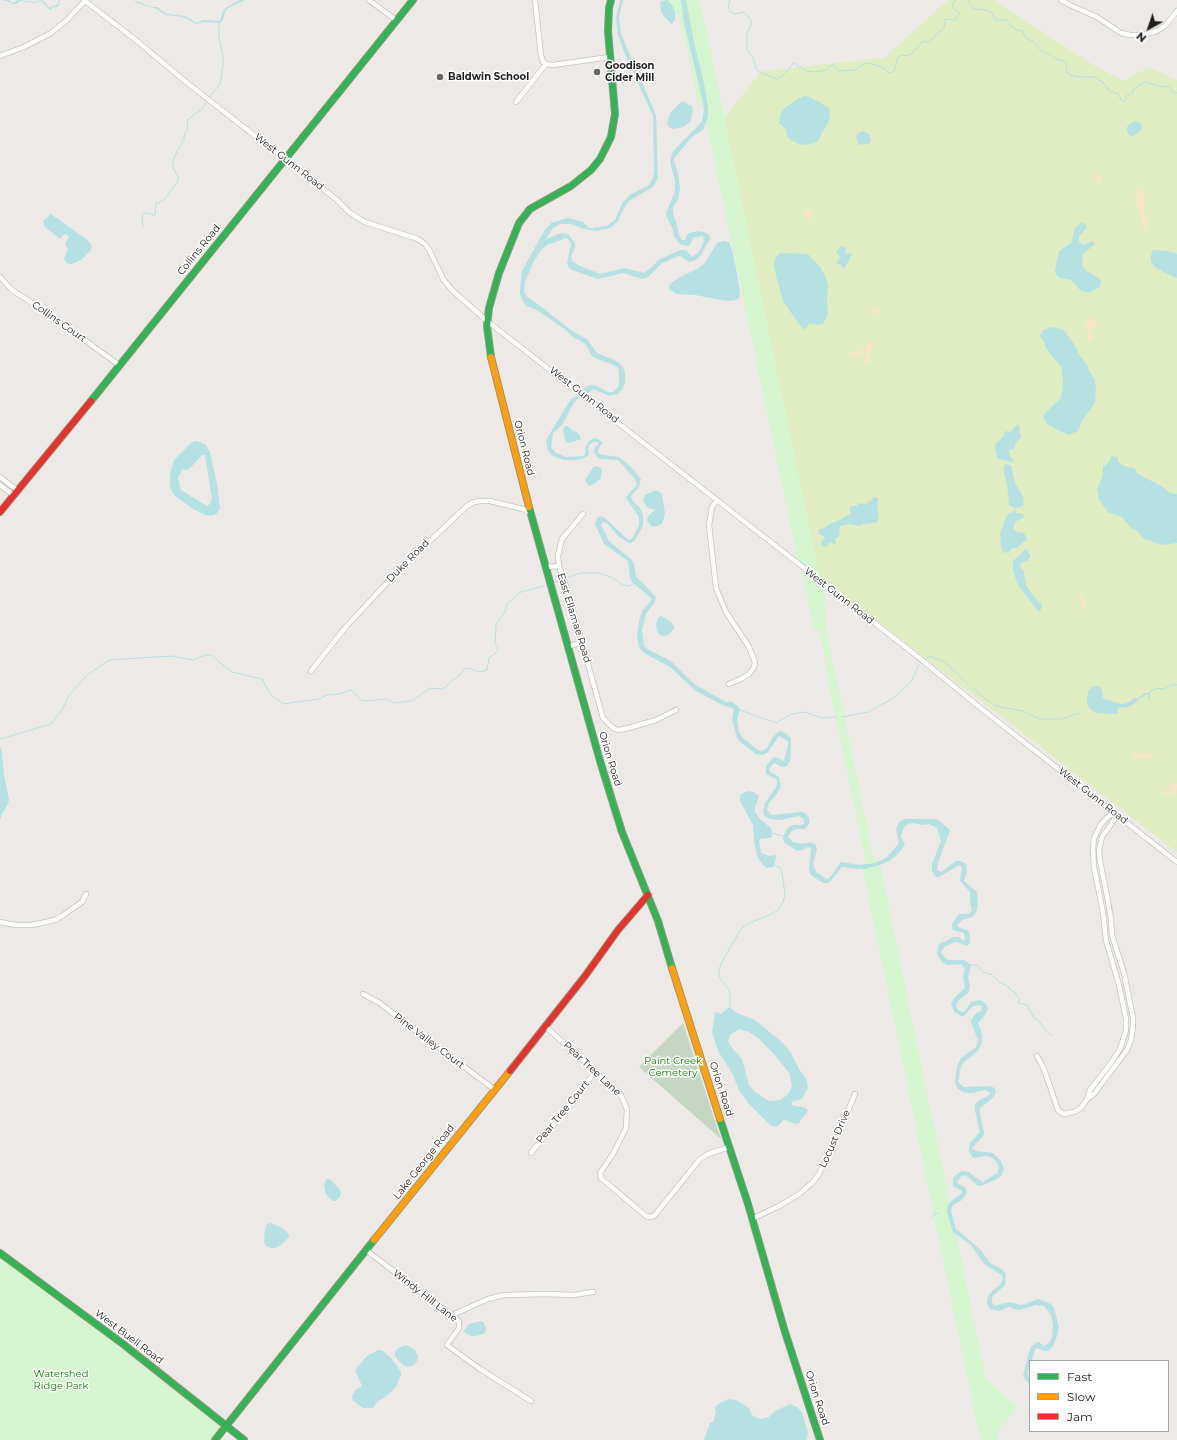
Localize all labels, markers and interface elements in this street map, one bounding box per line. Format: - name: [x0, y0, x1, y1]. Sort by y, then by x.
- north arrow: [1129, 8, 1169, 48]
- text: N: [1133, 29, 1149, 45]
- place label: Goodison Cider Mill: [605, 60, 655, 84]
- marker: Goodison Cider Mill: [592, 67, 602, 77]
- place label: Baldwin School: [448, 71, 529, 83]
- marker: Baldwin School: [435, 72, 445, 82]
- street label: West Gunn Road: [252, 131, 326, 193]
- street label: Collins Road: [175, 222, 223, 278]
- street label: Collins Court: [30, 299, 88, 345]
- street label: West Gunn Road: [547, 364, 621, 426]
- street label: Orion Road: [511, 419, 537, 477]
- street label: Duke Road: [384, 537, 432, 585]
- street label: West Gunn Road: [802, 565, 876, 627]
- street label: East Ellamae Road: [555, 572, 593, 664]
- street label: Orion Road: [596, 730, 624, 788]
- street label: West Gunn Road: [1056, 765, 1130, 827]
- street label: Pine Valley Court: [391, 1011, 467, 1071]
- street label: Pear Tree Lane: [561, 1039, 623, 1099]
- park label: Paint Creek Cemetery: [644, 1055, 702, 1078]
- street label: Orion Road: [707, 1060, 735, 1118]
- street label: Pear Tree Court: [534, 1078, 592, 1146]
- street label: Locust Drive: [817, 1108, 853, 1170]
- street label: Lake George Road: [391, 1122, 457, 1202]
- street label: Windy Hill Lane: [390, 1267, 460, 1325]
- street label: West Buell Road: [92, 1307, 166, 1367]
- legend: [1029, 1360, 1169, 1432]
- park label: Watershed Ridge Park: [33, 1368, 89, 1392]
- street label: Orion Road: [803, 1369, 831, 1427]
- text: Fast: [1067, 1369, 1092, 1384]
- text: Slow: [1067, 1389, 1096, 1404]
- text: Jam: [1067, 1409, 1093, 1424]

